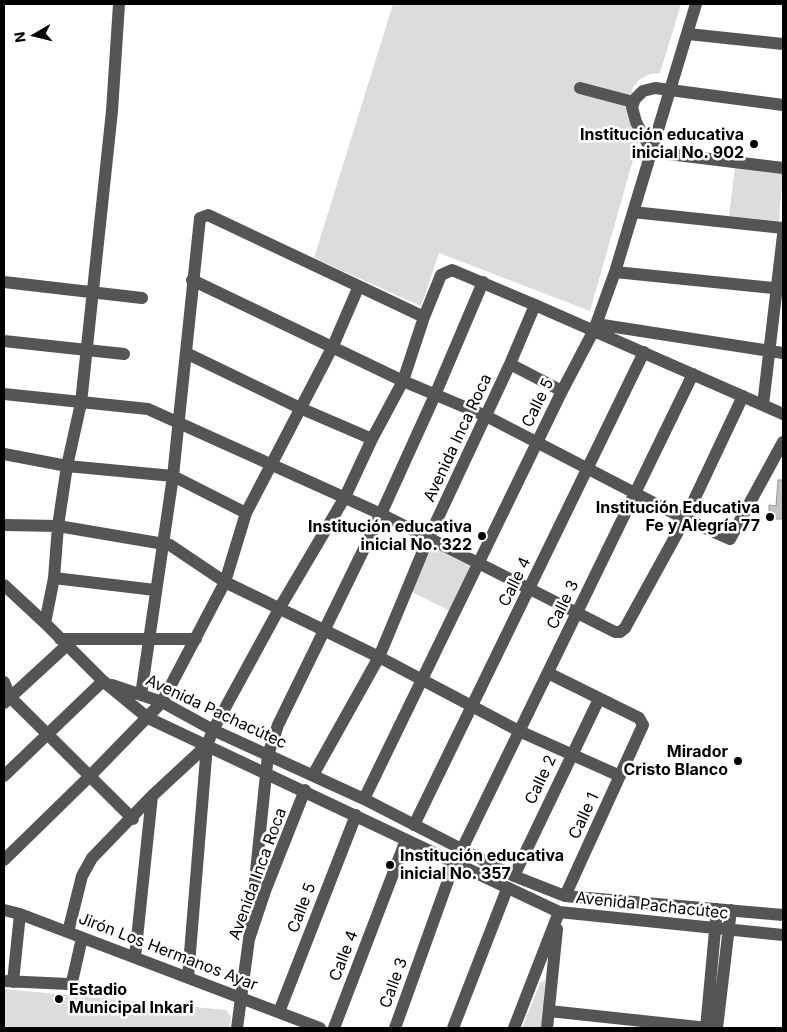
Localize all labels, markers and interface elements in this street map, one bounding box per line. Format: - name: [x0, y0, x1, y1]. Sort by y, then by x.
- north arrow: [10, 10, 60, 60]
- text: N: [10, 31, 29, 44]
- place label: Institución educativa inicial No. 902: [580, 125, 744, 163]
- marker: Institución educativa inicial No. 902: [748, 138, 760, 150]
- street label: Avenida Inca Roca: [420, 371, 496, 505]
- street label: Calle 5: [518, 375, 558, 431]
- place label: Institución Educativa Fe y Alegría 77: [596, 498, 760, 536]
- marker: Institución Educativa Fe y Alegría 77: [764, 511, 776, 523]
- place label: Institución educativa inicial No. 322: [308, 517, 472, 555]
- marker: Institución educativa inicial No. 322: [476, 530, 488, 542]
- street label: Calle 4: [495, 554, 535, 610]
- street label: Calle 3: [543, 577, 583, 633]
- street label: Avenida Pachacútec: [142, 671, 290, 753]
- place label: Mirador Cristo Blanco: [624, 742, 728, 780]
- street label: Calle 2: [521, 752, 561, 808]
- marker: Mirador Cristo Blanco: [732, 755, 744, 767]
- street label: Calle 1: [565, 790, 603, 842]
- street label: Avenida Inca Roca: [225, 805, 291, 943]
- place label: Institución educativa inicial No. 357: [400, 846, 564, 884]
- marker: Institución educativa inicial No. 357: [384, 859, 396, 871]
- street label: Calle 5: [284, 880, 320, 936]
- street label: Avenida Pachacútec: [575, 888, 729, 924]
- street label: Jirón Los Hermanos Ayar: [76, 909, 260, 995]
- street label: Calle 4: [326, 928, 362, 984]
- street label: Calle 3: [376, 955, 412, 1011]
- place label: Estadio Municipal Inkari: [69, 980, 194, 1018]
- marker: Estadio Municipal Inkari: [53, 993, 65, 1005]

